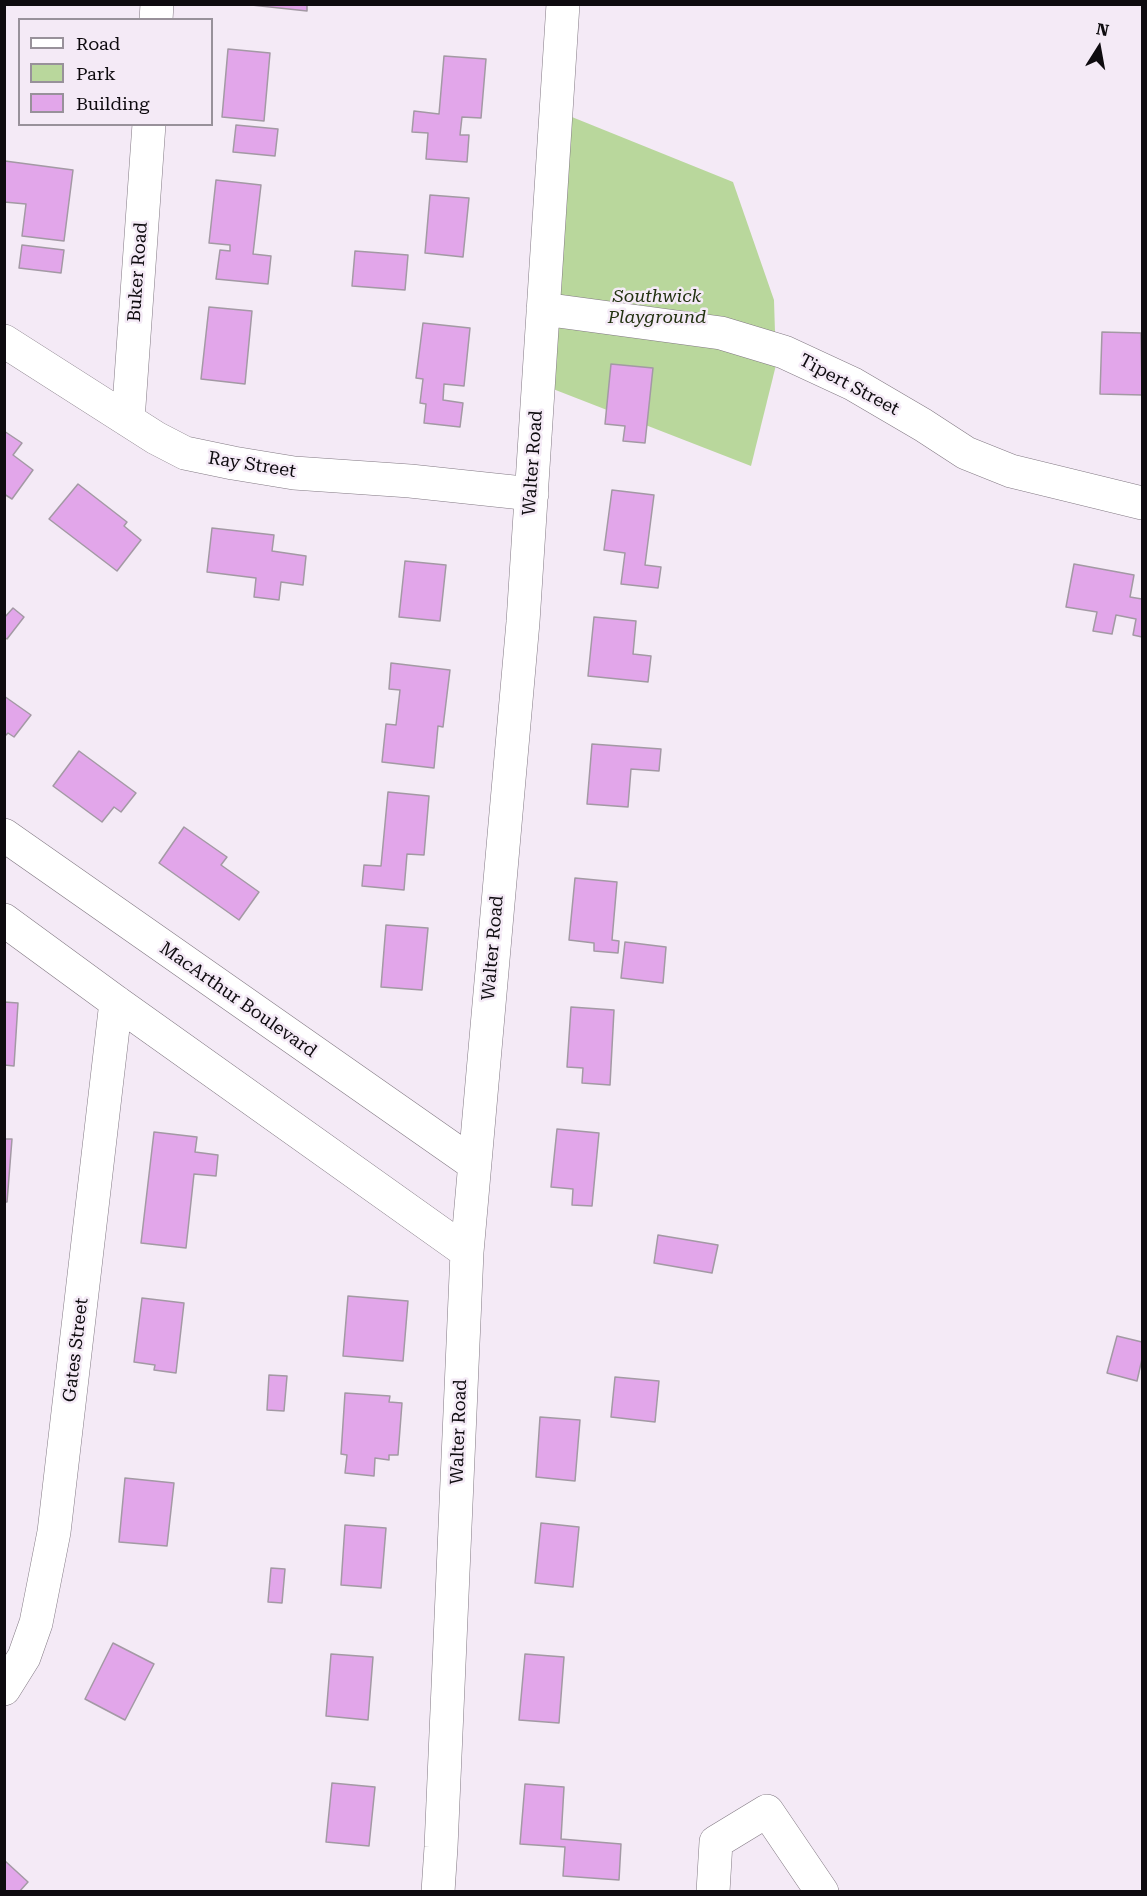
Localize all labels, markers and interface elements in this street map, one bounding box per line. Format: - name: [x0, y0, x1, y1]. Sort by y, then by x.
- legend: [18, 18, 213, 126]
- north arrow: [1069, 18, 1129, 78]
- text: N: [1095, 19, 1110, 40]
- text: Road: [76, 33, 120, 54]
- text: Park: [76, 63, 116, 84]
- text: Building: [76, 93, 150, 114]
- street label: Buker Road: [124, 221, 152, 323]
- park label: Southwick Playground: [608, 286, 706, 328]
- street label: Tipert Street: [795, 350, 903, 420]
- street label: Walter Road: [519, 410, 547, 516]
- street label: Ray Street: [207, 447, 297, 483]
- street label: Walter Road: [478, 895, 508, 1001]
- street label: MacArthur Boulevard: [155, 938, 321, 1062]
- street label: Gates Street: [59, 1297, 93, 1403]
- street label: Walter Road: [446, 1379, 472, 1485]

